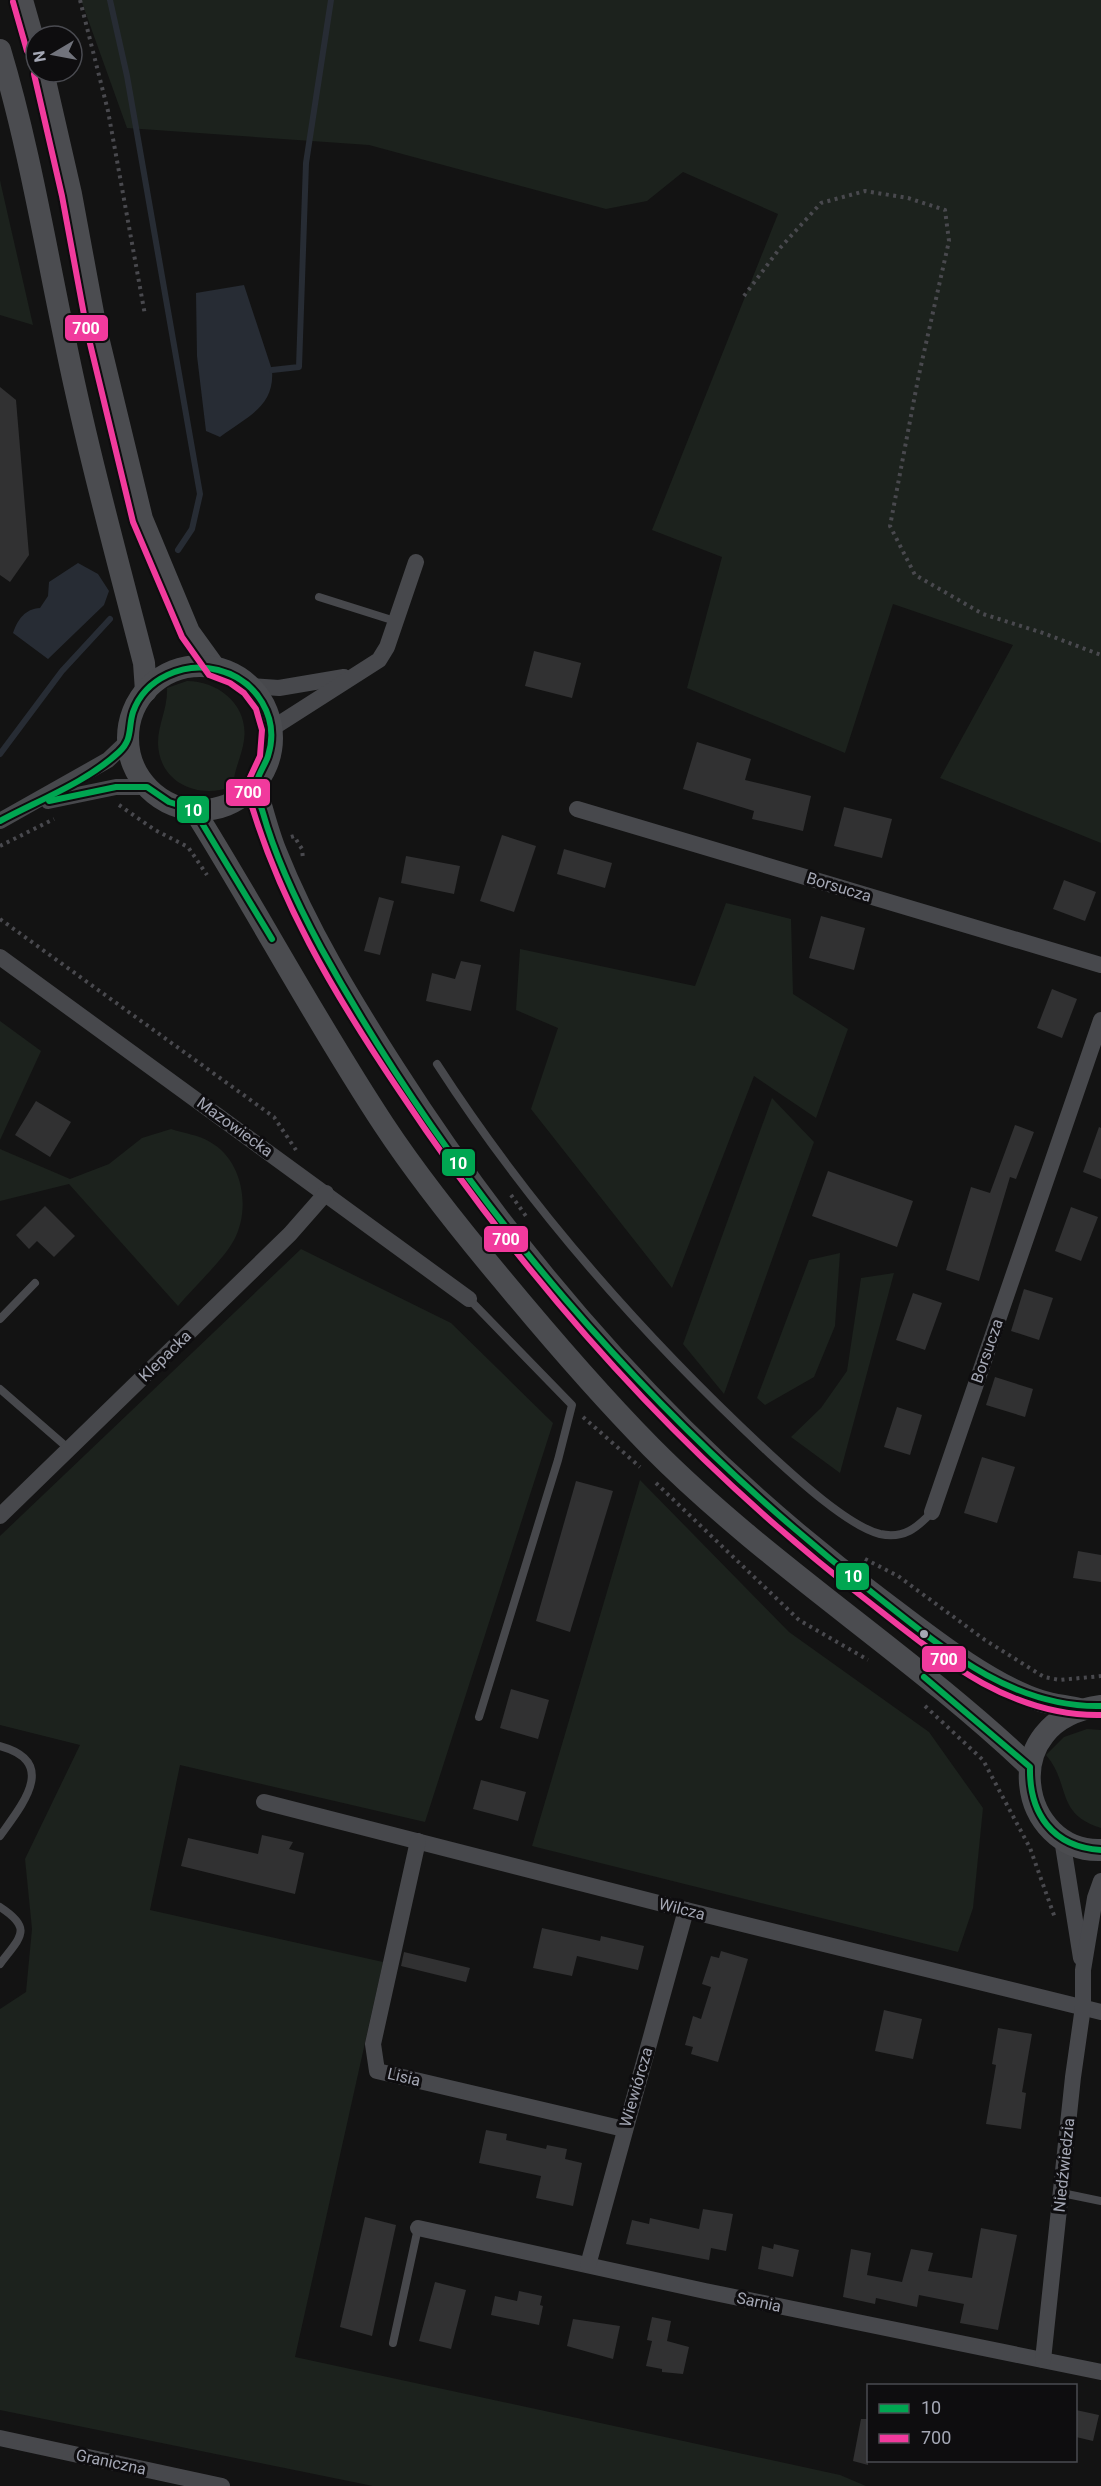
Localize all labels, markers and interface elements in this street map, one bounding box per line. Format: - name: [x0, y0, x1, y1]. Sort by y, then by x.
- north arrow: [24, 24, 84, 84]
- text: N: [29, 49, 50, 64]
- line badge: 700: [64, 314, 109, 342]
- text: 700: [72, 319, 100, 338]
- line badge: 700: [225, 778, 271, 807]
- text: 700: [234, 783, 262, 802]
- line badge: 10: [176, 795, 210, 824]
- text: 10: [184, 801, 202, 820]
- street label: Borsucza: [804, 868, 874, 906]
- street label: Mazowiecka: [193, 1093, 277, 1161]
- line badge: 10: [441, 1148, 476, 1177]
- text: 10: [449, 1154, 467, 1173]
- line badge: 700: [483, 1225, 529, 1253]
- text: 700: [492, 1230, 520, 1249]
- street label: Borsucza: [967, 1316, 1007, 1386]
- street label: Klepacka: [135, 1326, 195, 1386]
- line badge: 10: [835, 1562, 870, 1591]
- text: 10: [844, 1567, 862, 1586]
- unlabelled marker: [918, 1628, 930, 1640]
- line badge: 700: [921, 1645, 967, 1673]
- text: 700: [930, 1650, 958, 1669]
- street label: Wilcza: [657, 1894, 707, 1924]
- street label: Wiewiórcza: [616, 2045, 656, 2129]
- street label: Lisia: [386, 2064, 422, 2090]
- street label: Niedźwiedzia: [1050, 2117, 1078, 2213]
- street label: Sarnia: [735, 2288, 783, 2316]
- legend: [867, 2384, 1077, 2462]
- text: 10: [921, 2397, 941, 2418]
- text: 700: [921, 2427, 951, 2448]
- street label: Graniczna: [74, 2445, 148, 2479]

